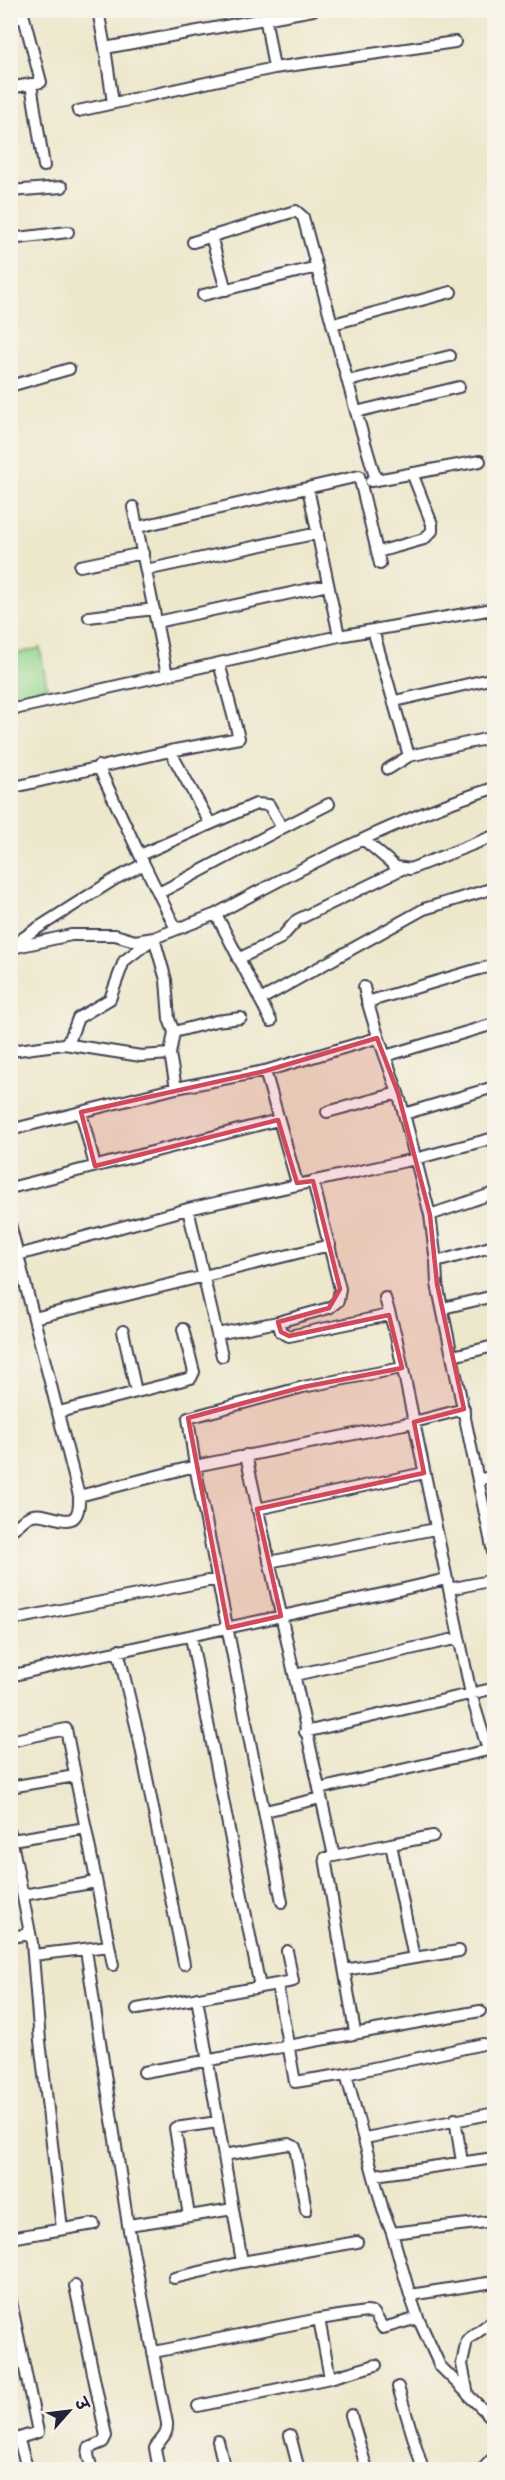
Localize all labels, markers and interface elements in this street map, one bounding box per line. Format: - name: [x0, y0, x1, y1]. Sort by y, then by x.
- north arrow: [39, 2381, 99, 2441]
- text: उ: [69, 2392, 95, 2415]

